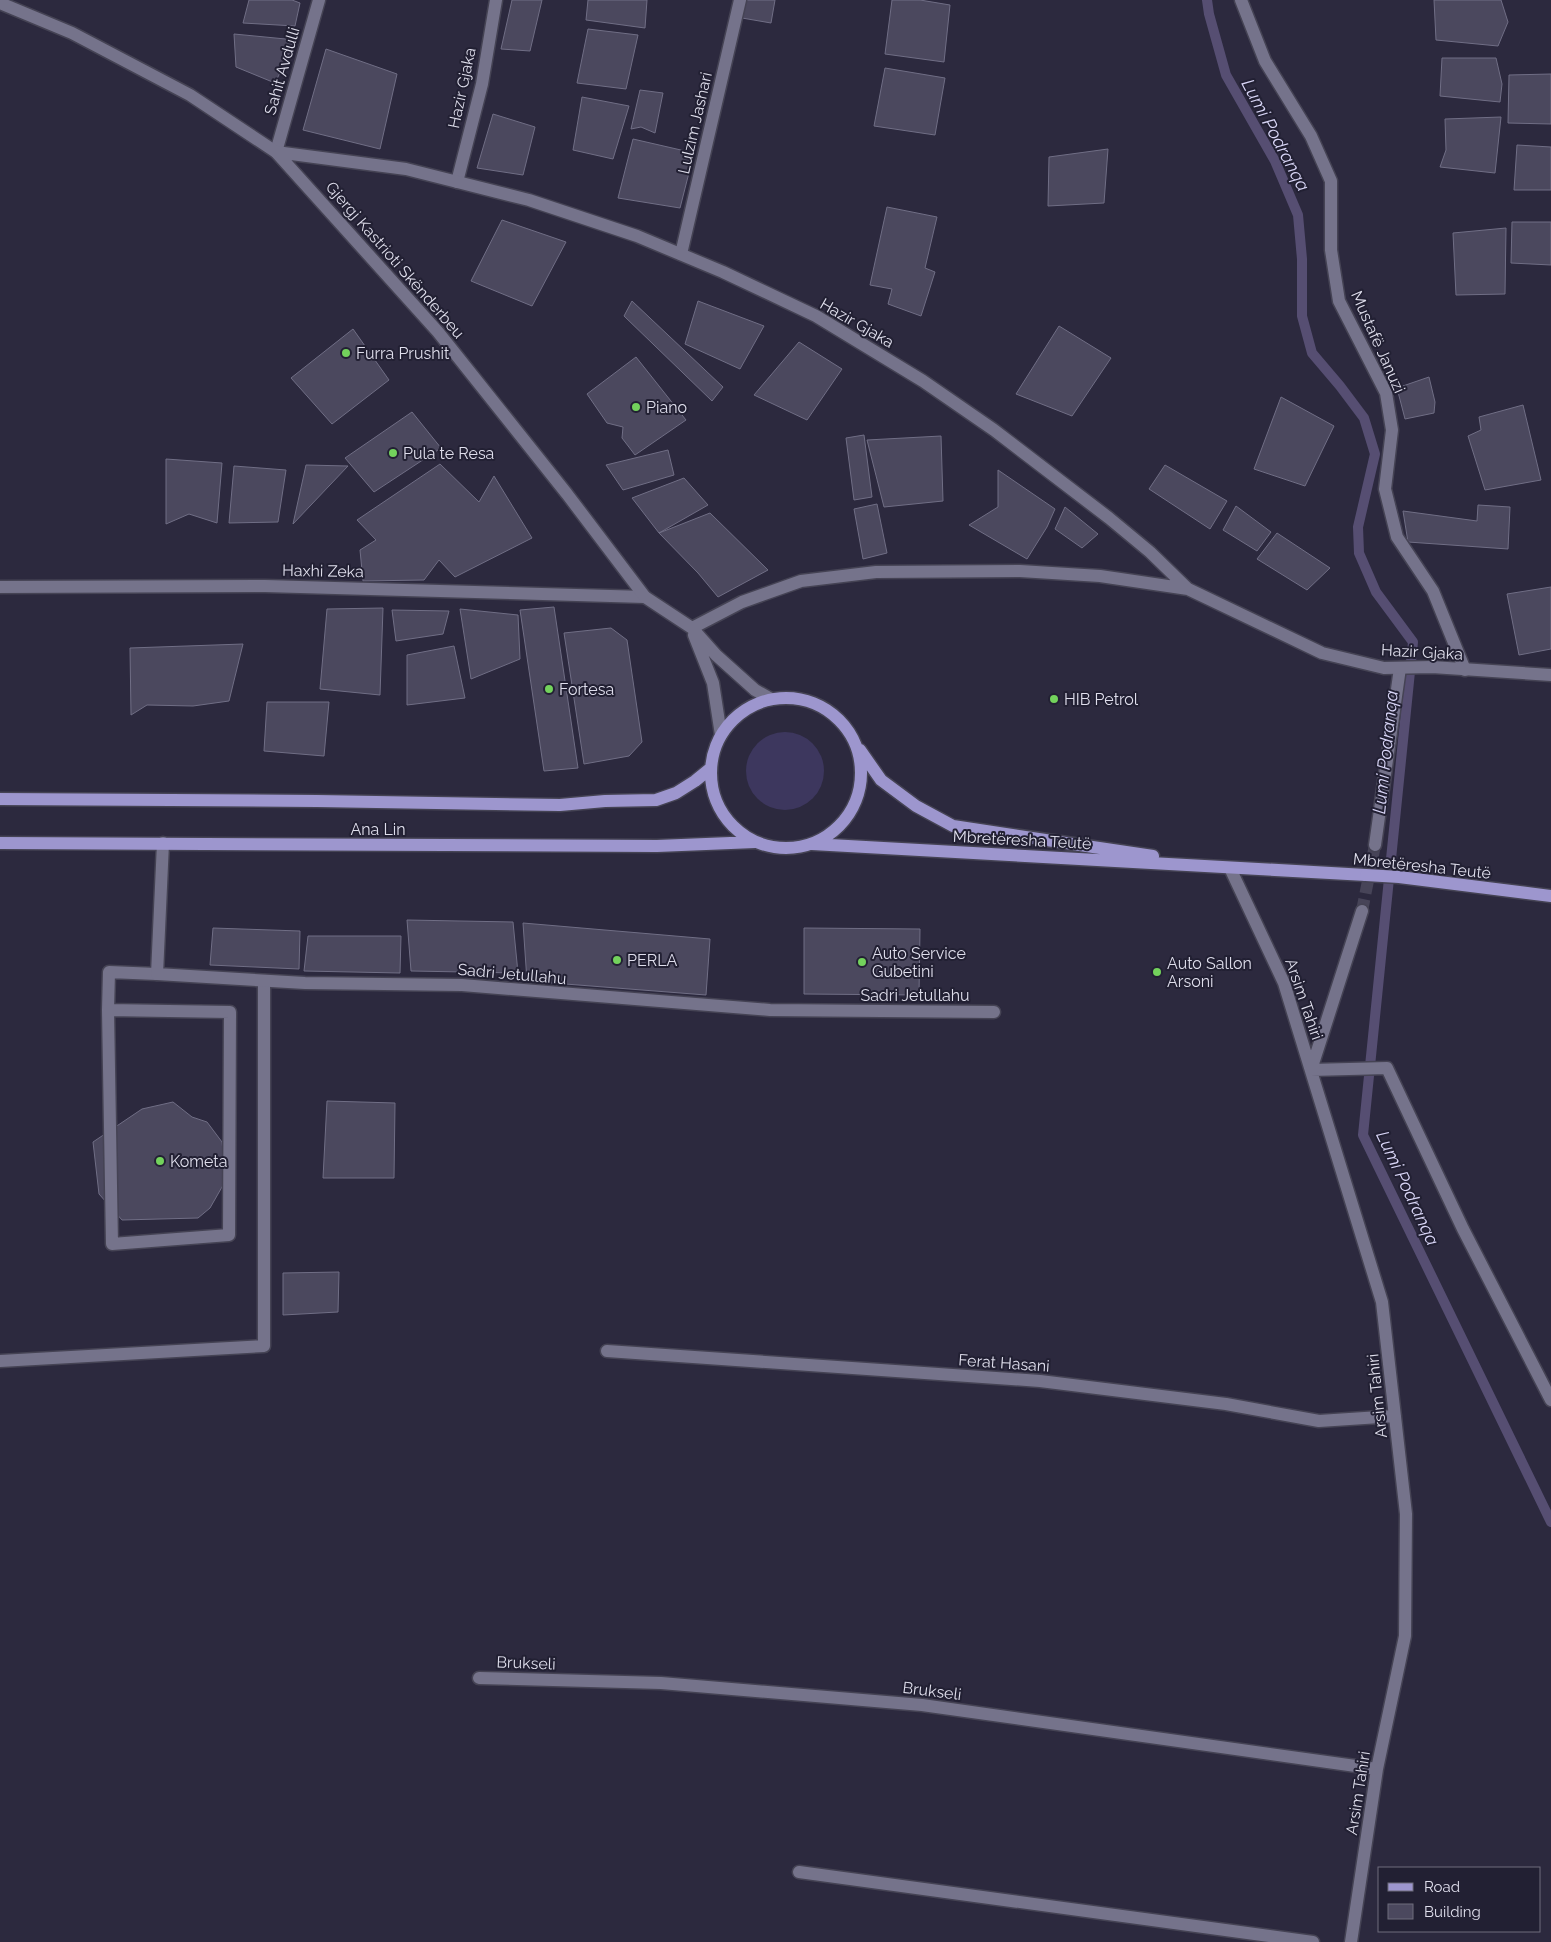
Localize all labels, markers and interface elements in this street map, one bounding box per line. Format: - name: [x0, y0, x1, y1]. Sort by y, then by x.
- street label: Sahit Avdulli: [260, 25, 304, 117]
- street label: Hazir Gjaka: [444, 46, 480, 130]
- street label: Lulzim Jashari: [674, 70, 716, 176]
- water label: Lumi Podranqa: [1238, 75, 1315, 195]
- street label: Gjergj Kastrioti Skënderbeu: [322, 178, 468, 342]
- street label: Mustafë Januzi: [1347, 288, 1409, 396]
- street label: Hazir Gjaka: [817, 294, 897, 352]
- place label: Furra Prushit: [356, 344, 450, 363]
- marker: Furra Prushit: [340, 347, 352, 359]
- place label: Piano: [646, 398, 687, 417]
- marker: Piano: [630, 401, 642, 413]
- place label: Pula te Resa: [403, 444, 494, 463]
- marker: Pula te Resa: [387, 447, 399, 459]
- street label: Haxhi Zeka: [282, 561, 364, 581]
- street label: Hazir Gjaka: [1381, 640, 1463, 664]
- place label: Fortesa: [559, 680, 614, 699]
- marker: Fortesa: [543, 683, 555, 695]
- water label: Lumi Podranqa: [1368, 689, 1402, 815]
- place label: HIB Petrol: [1064, 690, 1139, 709]
- marker: HIB Petrol: [1048, 693, 1060, 705]
- street label: Ana Lin: [350, 820, 406, 839]
- street label: Mbretëresha Teutë: [952, 827, 1092, 853]
- street label: Mbretëresha Teutë: [1352, 849, 1492, 883]
- place label: Auto Service Gubetini: [872, 944, 966, 981]
- place label: PERLA: [627, 951, 677, 970]
- marker: PERLA: [611, 954, 623, 966]
- place label: Auto Sallon Arsoni: [1167, 954, 1252, 991]
- marker: Auto Service Gubetini: [856, 956, 868, 968]
- street label: Arsim Tahiri: [1281, 956, 1327, 1042]
- street label: Sadri Jetullahu: [457, 960, 567, 988]
- marker: Auto Sallon Arsoni: [1151, 966, 1163, 978]
- street label: Sadri Jetullahu: [860, 986, 970, 1005]
- water label: Lumi Podranqa: [1372, 1127, 1444, 1249]
- place label: Kometa: [170, 1152, 227, 1171]
- marker: Kometa: [154, 1155, 166, 1167]
- street label: Ferat Hasani: [958, 1350, 1050, 1376]
- street label: Arsim Tahiri: [1363, 1353, 1391, 1439]
- street label: Brukseli: [496, 1652, 556, 1674]
- street label: Brukseli: [901, 1678, 963, 1704]
- street label: Arsim Tahiri: [1342, 1750, 1374, 1836]
- legend: [1378, 1867, 1541, 1932]
- text: Road: [1424, 1878, 1460, 1896]
- text: Building: [1424, 1903, 1481, 1921]

